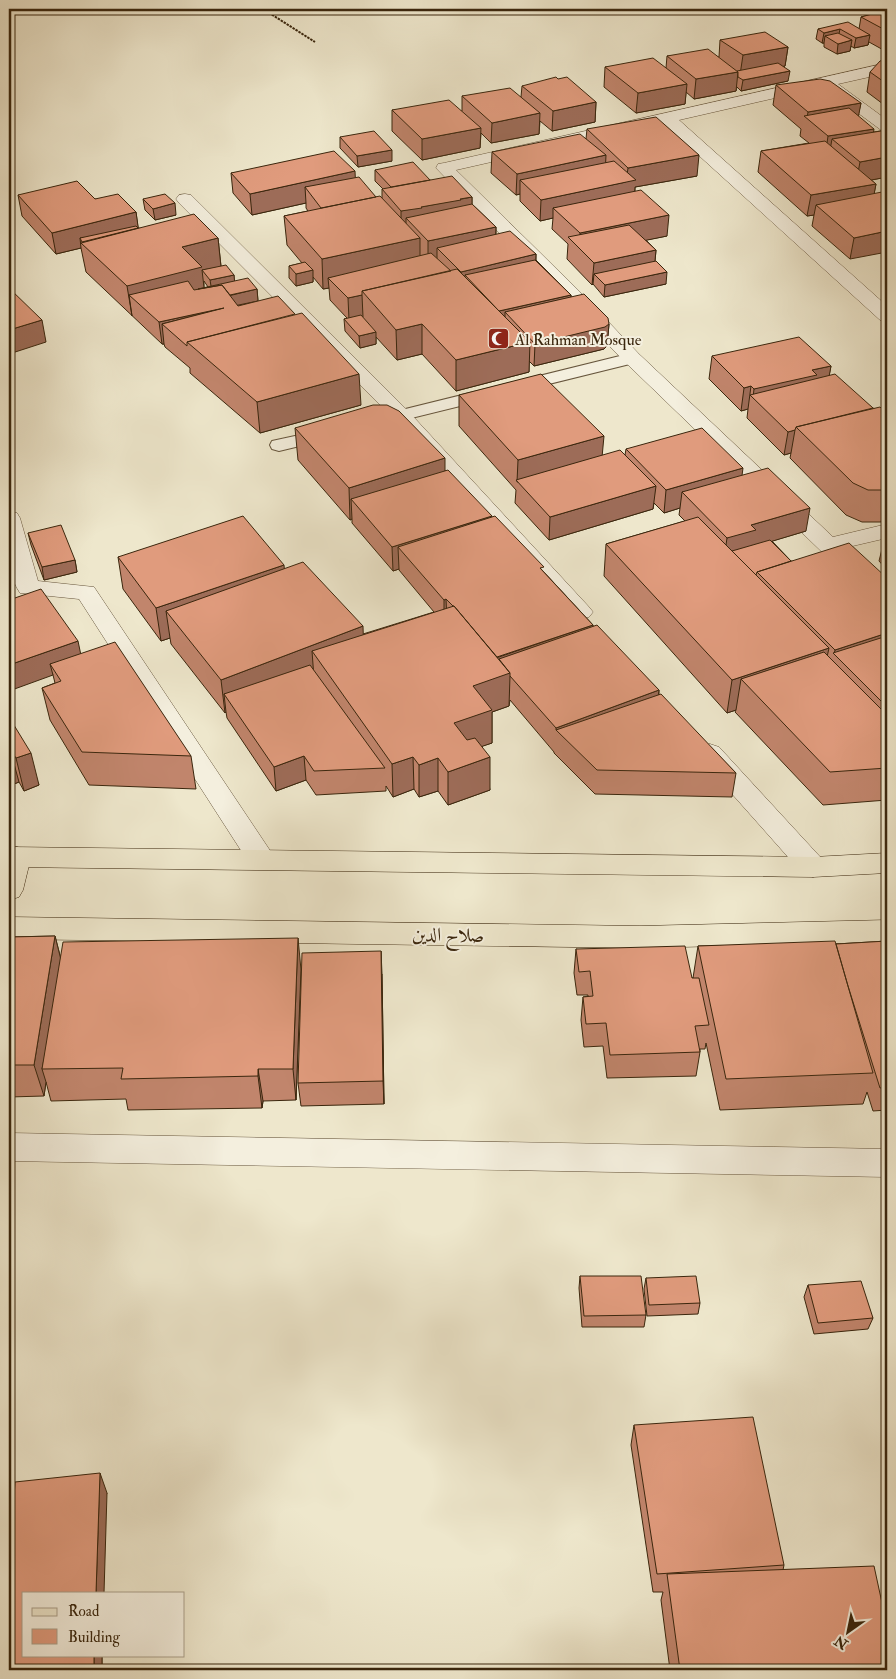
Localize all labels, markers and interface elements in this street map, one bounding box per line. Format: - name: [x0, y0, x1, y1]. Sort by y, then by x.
- mosque icon: Al Rahman Mosque: [487, 327, 511, 351]
- place label: Al Rahman Mosque: [514, 330, 642, 350]
- street label: صلاح الدين: [411, 922, 484, 953]
- legend: [22, 1592, 185, 1656]
- text: Road: [68, 1602, 100, 1621]
- north arrow: [824, 1606, 874, 1656]
- text: Building: [68, 1628, 120, 1647]
- text: N: [831, 1632, 852, 1654]

